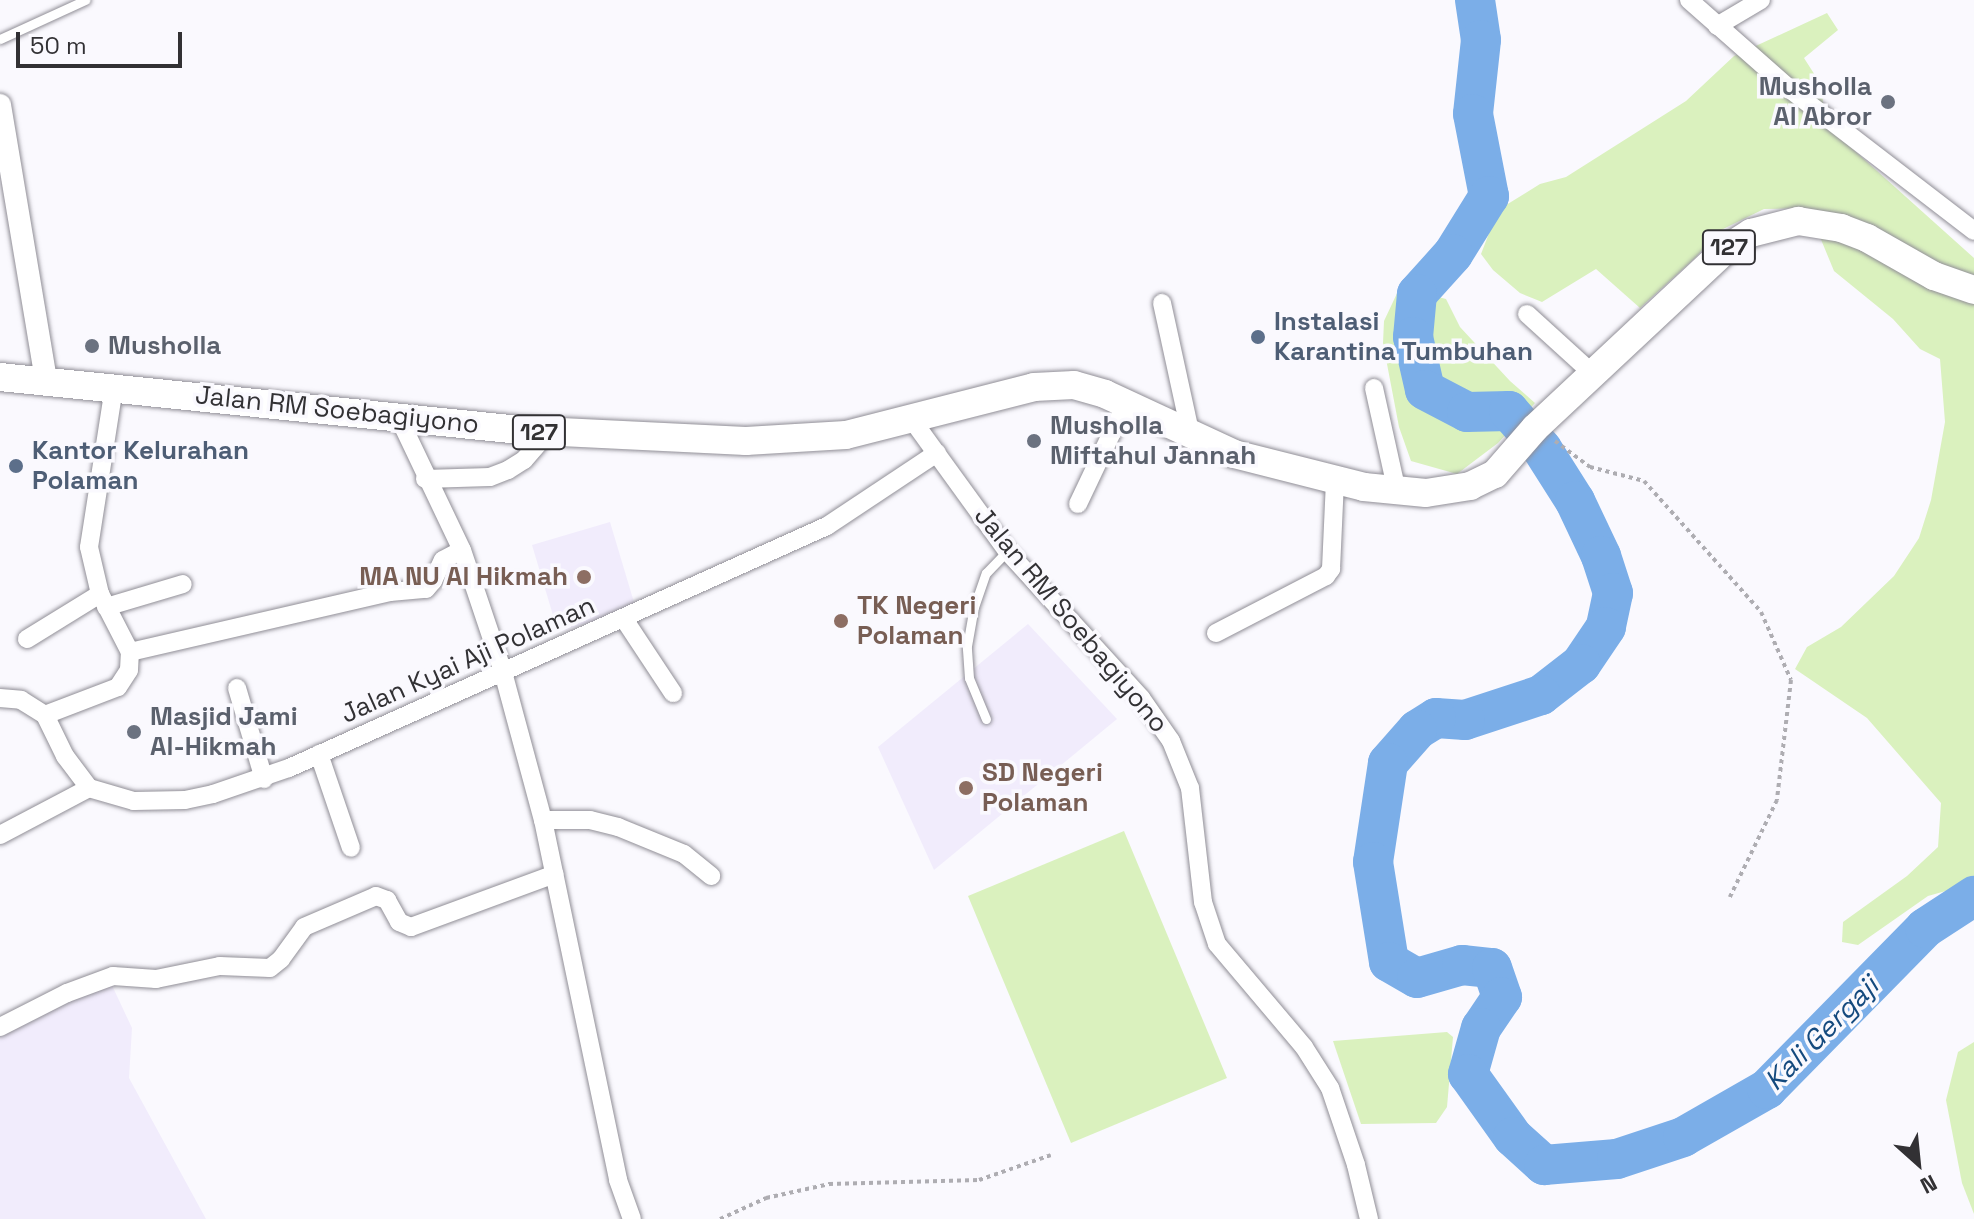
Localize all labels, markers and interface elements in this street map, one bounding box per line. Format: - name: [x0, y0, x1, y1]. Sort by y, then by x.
- scale bar: [20, 16, 186, 66]
- text: 50 m: [30, 30, 87, 61]
- place label: Musholla Al Abror: [1759, 71, 1872, 132]
- marker: Musholla Al Abror: [1879, 93, 1897, 111]
- road number: 127: [1701, 227, 1757, 267]
- place label: Instalasi Karantina Tumbuhan: [1274, 306, 1534, 368]
- marker: Instalasi Karantina Tumbuhan: [1249, 328, 1267, 346]
- place label: Musholla: [108, 330, 221, 362]
- marker: Musholla: [83, 337, 101, 355]
- street label: Jalan RM Soebagiyono: [194, 380, 480, 440]
- place label: Musholla Miftahul Jannah: [1050, 410, 1256, 472]
- road number: 127: [511, 412, 567, 452]
- marker: Musholla Miftahul Jannah: [1025, 432, 1043, 450]
- place label: Kantor Kelurahan Polaman: [32, 435, 249, 496]
- marker: Kantor Kelurahan Polaman: [7, 457, 25, 475]
- street label: Jalan RM Soebagiyono: [967, 501, 1175, 739]
- place label: MA NU Al Hikmah: [359, 561, 568, 593]
- marker: MA NU Al Hikmah: [575, 568, 593, 586]
- street label: Jalan Kyai Aji Polaman: [336, 590, 600, 730]
- place label: TK Negeri Polaman: [857, 590, 976, 652]
- marker: TK Negeri Polaman: [832, 612, 850, 630]
- place label: Masjid Jami Al-Hikmah: [150, 701, 298, 762]
- marker: Masjid Jami Al-Hikmah: [125, 723, 143, 741]
- place label: SD Negeri Polaman: [982, 757, 1103, 818]
- marker: SD Negeri Polaman: [957, 779, 975, 797]
- water label: Kali Gergaji: [1757, 969, 1885, 1097]
- north arrow: [1878, 1123, 1958, 1203]
- text: N: [1916, 1169, 1942, 1200]

